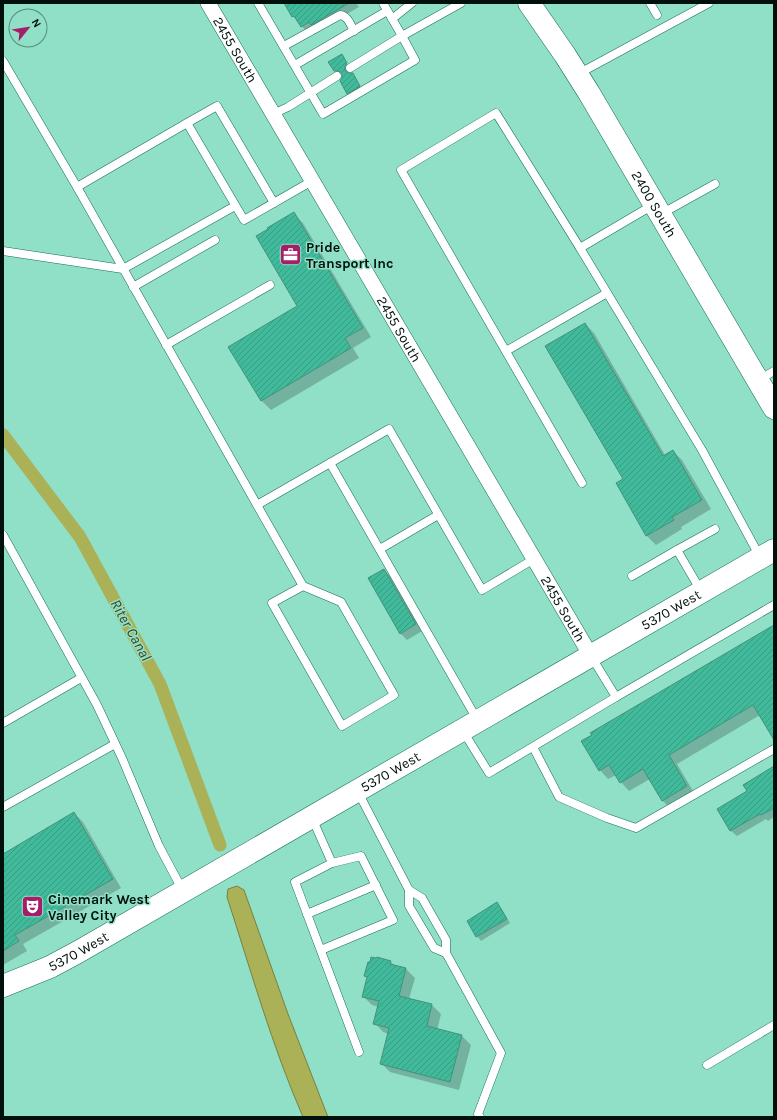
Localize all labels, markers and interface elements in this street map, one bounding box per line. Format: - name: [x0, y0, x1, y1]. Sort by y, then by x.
- north arrow: [8, 8, 48, 48]
- street label: 2455 South: [209, 14, 261, 86]
- text: N: [29, 17, 44, 30]
- street label: 2400 South: [628, 168, 680, 240]
- place label: Pride Transport Inc: [306, 239, 393, 272]
- office icon: Pride Transport Inc: [278, 242, 304, 268]
- street label: 2455 South: [373, 293, 425, 365]
- street label: 2455 South: [537, 573, 589, 644]
- street label: 5370 West: [638, 586, 704, 634]
- water label: Riter Canal: [107, 596, 155, 664]
- street label: 5370 West: [357, 748, 423, 796]
- place label: Cinemark West Valley City: [48, 891, 150, 924]
- theatre icon: Cinemark West Valley City: [20, 894, 46, 920]
- street label: 5370 West: [45, 928, 111, 975]

